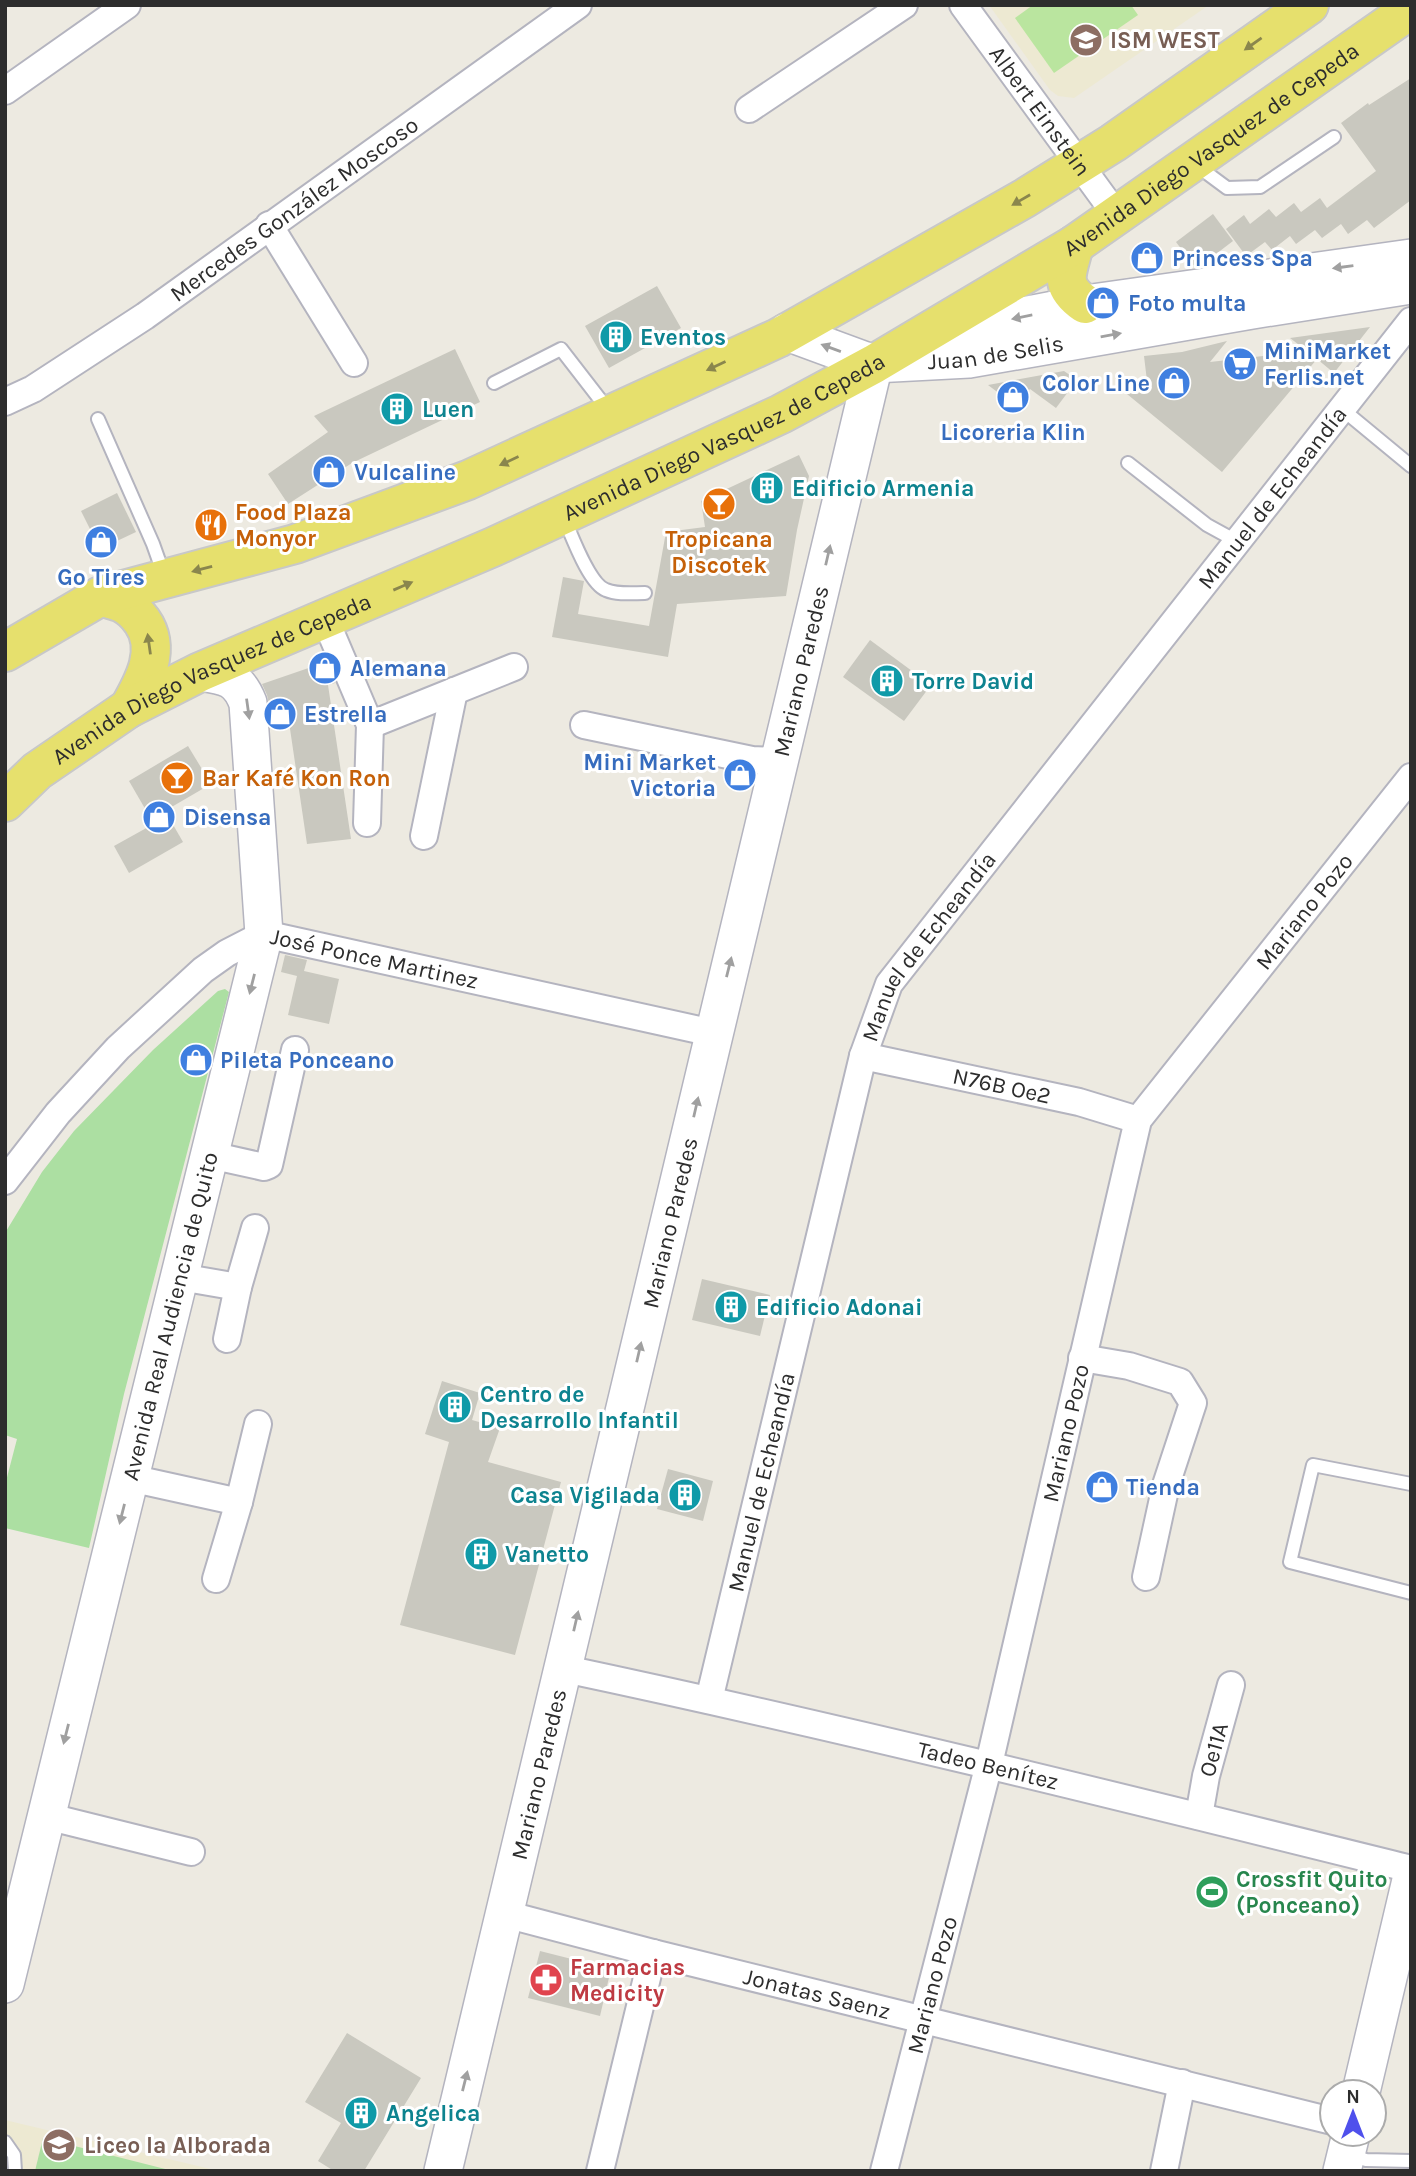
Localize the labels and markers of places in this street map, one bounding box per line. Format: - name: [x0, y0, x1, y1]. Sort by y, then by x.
- school or university icon: ISM WEST: [1067, 21, 1105, 59]
- place label: ISM WEST: [1110, 27, 1221, 54]
- shop icon: Princess Spa: [1128, 239, 1166, 277]
- place label: Princess Spa: [1172, 245, 1313, 272]
- shop icon: Foto multa: [1084, 284, 1122, 322]
- place label: Foto multa: [1128, 290, 1247, 317]
- building icon: Eventos: [597, 318, 635, 356]
- place label: Eventos: [640, 324, 726, 351]
- place label: MiniMarket Ferlis.net: [1264, 338, 1391, 391]
- supermarket icon: MiniMarket Ferlis.net: [1221, 345, 1259, 383]
- shop icon: Color Line: [1155, 364, 1193, 402]
- place label: Color Line: [1042, 370, 1150, 397]
- shop icon: Licoreria Klin: [994, 378, 1032, 416]
- building icon: Luen: [378, 390, 416, 428]
- place label: Luen: [422, 396, 474, 423]
- place label: Licoreria Klin: [940, 419, 1086, 446]
- shop icon: Vulcaline: [310, 453, 348, 491]
- place label: Vulcaline: [354, 459, 456, 486]
- building icon: Edificio Armenia: [748, 469, 786, 507]
- place label: Edificio Armenia: [792, 475, 974, 502]
- bar icon: Tropicana Discotek: [700, 485, 738, 523]
- place label: Food Plaza Monyor: [235, 499, 351, 552]
- restaurant icon: Food Plaza Monyor: [192, 506, 230, 544]
- shop icon: Go Tires: [82, 523, 120, 561]
- place label: Tropicana Discotek: [665, 526, 773, 579]
- place label: Go Tires: [57, 564, 145, 591]
- shop icon: Alemana: [306, 649, 344, 687]
- place label: Alemana: [350, 655, 447, 682]
- building icon: Torre David: [868, 662, 906, 700]
- place label: Torre David: [912, 668, 1034, 695]
- shop icon: Estrella: [261, 695, 299, 733]
- place label: Estrella: [304, 701, 387, 728]
- place label: Mini Market Victoria: [583, 749, 716, 802]
- shop icon: Mini Market Victoria: [721, 756, 759, 794]
- bar icon: Bar Kafé Kon Ron: [158, 759, 196, 797]
- place label: Bar Kafé Kon Ron: [202, 765, 391, 792]
- shop icon: Disensa: [140, 798, 178, 836]
- place label: Disensa: [184, 804, 272, 831]
- shop icon: Pileta Ponceano: [177, 1041, 215, 1079]
- place label: Pileta Ponceano: [220, 1047, 394, 1074]
- building icon: Edificio Adonai: [712, 1288, 750, 1326]
- place label: Edificio Adonai: [756, 1294, 923, 1321]
- place label: Centro de Desarrollo Infantil: [480, 1381, 679, 1434]
- building icon: Centro de Desarrollo Infantil: [436, 1388, 474, 1426]
- shop icon: Tienda: [1083, 1468, 1121, 1506]
- place label: Tienda: [1126, 1474, 1200, 1501]
- building icon: Casa Vigilada: [666, 1476, 704, 1514]
- place label: Casa Vigilada: [510, 1482, 660, 1509]
- building icon: Vanetto: [462, 1535, 500, 1573]
- place label: Vanetto: [505, 1541, 589, 1568]
- place label: Crossfit Quito (Ponceano): [1236, 1866, 1388, 1919]
- sports icon: Crossfit Quito (Ponceano): [1193, 1873, 1231, 1911]
- place label: Farmacias Medicity: [570, 1954, 685, 2007]
- pharmacy icon: Farmacias Medicity: [527, 1961, 565, 1999]
- building icon: Angelica: [342, 2094, 380, 2132]
- place label: Angelica: [386, 2100, 480, 2127]
- school or university icon: Liceo la Alborada: [40, 2126, 78, 2164]
- place label: Liceo la Alborada: [84, 2132, 271, 2159]

